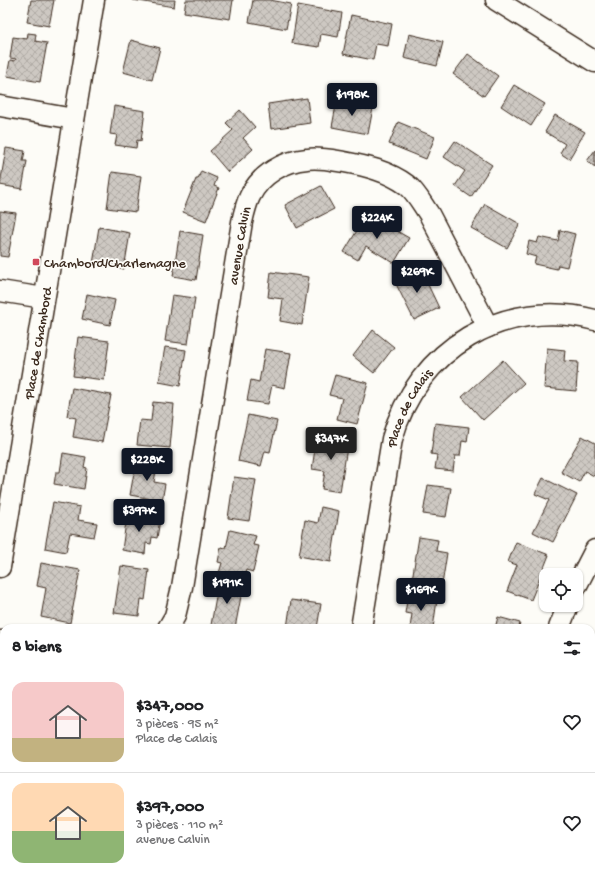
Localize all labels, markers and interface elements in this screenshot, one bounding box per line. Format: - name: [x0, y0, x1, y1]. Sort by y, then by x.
- pin: $198K: [324, 83, 380, 117]
- text: $198K: [336, 88, 368, 103]
- street label: avenue Calvin: [226, 204, 257, 286]
- pin: $224K: [349, 206, 405, 240]
- text: $224K: [361, 211, 393, 226]
- place label: Chambord/Charlemagne: [44, 256, 186, 273]
- marker: Chambord/Charlemagne: [31, 257, 41, 267]
- pin: $269K: [389, 260, 445, 294]
- text: $269K: [401, 265, 433, 280]
- street label: Place de Chambord: [22, 284, 58, 402]
- street label: Place de Calais: [385, 365, 438, 450]
- pin: $347K: [303, 427, 359, 461]
- text: $347K: [315, 432, 347, 447]
- pin: $228K: [119, 448, 175, 482]
- text: $228K: [131, 453, 163, 468]
- pin: $397K: [111, 499, 167, 533]
- text: $397K: [122, 504, 156, 519]
- map controls: [539, 568, 583, 612]
- button: locate: [539, 568, 583, 612]
- pin: $191K: [199, 571, 255, 605]
- text: $191K: [212, 576, 242, 591]
- pin: $169K: [393, 578, 449, 612]
- text: $169K: [405, 583, 437, 598]
- icon: filters: [561, 637, 583, 659]
- text: 8 biens: [12, 638, 61, 658]
- text: $347,000: [136, 697, 204, 717]
- icon: home: [44, 698, 92, 746]
- icon: heart: [561, 711, 583, 733]
- text: 3 pièces · 95 m²: [136, 717, 219, 732]
- text: Place de Calais: [136, 732, 217, 747]
- text: $397,000: [136, 798, 204, 818]
- icon: home: [44, 799, 92, 847]
- icon: heart: [561, 812, 583, 834]
- text: 3 pièces · 110 m²: [136, 818, 223, 833]
- text: avenue Calvin: [136, 833, 210, 848]

